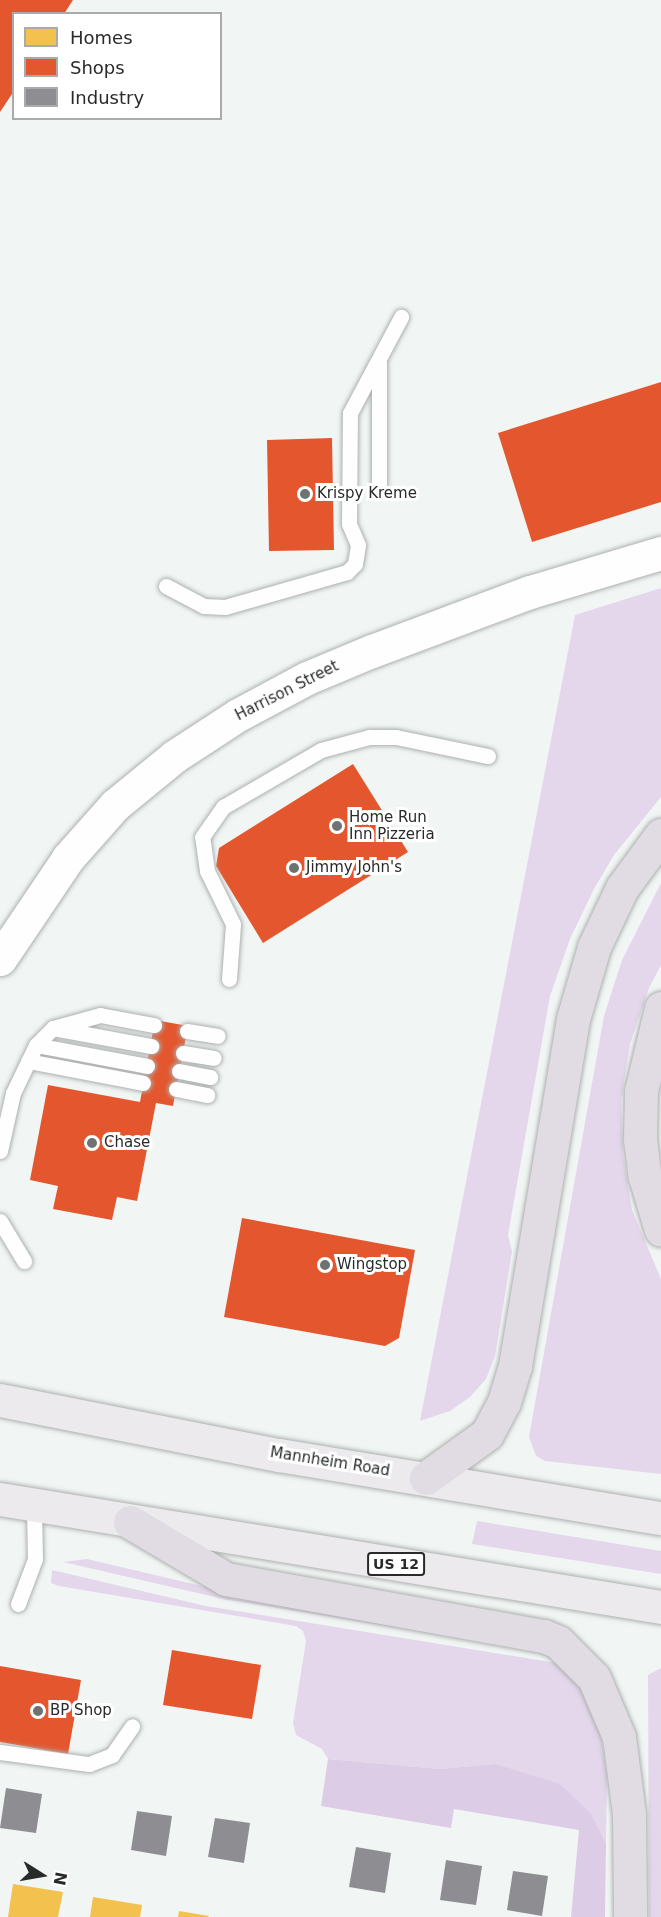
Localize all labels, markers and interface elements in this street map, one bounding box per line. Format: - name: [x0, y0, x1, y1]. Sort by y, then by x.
- legend: [12, 12, 222, 120]
- text: Homes: [70, 27, 133, 48]
- text: Shops: [70, 57, 125, 78]
- text: Industry: [70, 87, 144, 108]
- place label: Krispy Kreme: [317, 485, 417, 503]
- marker: Krispy Kreme: [298, 487, 312, 501]
- street label: Harrison Street: [232, 657, 342, 725]
- place label: Home Run Inn Pizzeria: [349, 808, 435, 843]
- marker: Home Run Inn Pizzeria: [330, 819, 344, 833]
- place label: Jimmy John's: [306, 859, 402, 877]
- marker: Jimmy John's: [287, 861, 301, 875]
- place label: Chase: [104, 1134, 150, 1152]
- marker: Chase: [85, 1136, 99, 1150]
- place label: Wingstop: [337, 1256, 407, 1274]
- marker: Wingstop: [318, 1258, 332, 1272]
- street label: Mannheim Road: [269, 1444, 391, 1480]
- road number: US 12: [366, 1553, 426, 1575]
- place label: BP Shop: [50, 1702, 112, 1720]
- marker: BP Shop: [31, 1704, 45, 1718]
- north arrow: [12, 1845, 72, 1905]
- text: N: [50, 1870, 71, 1887]

